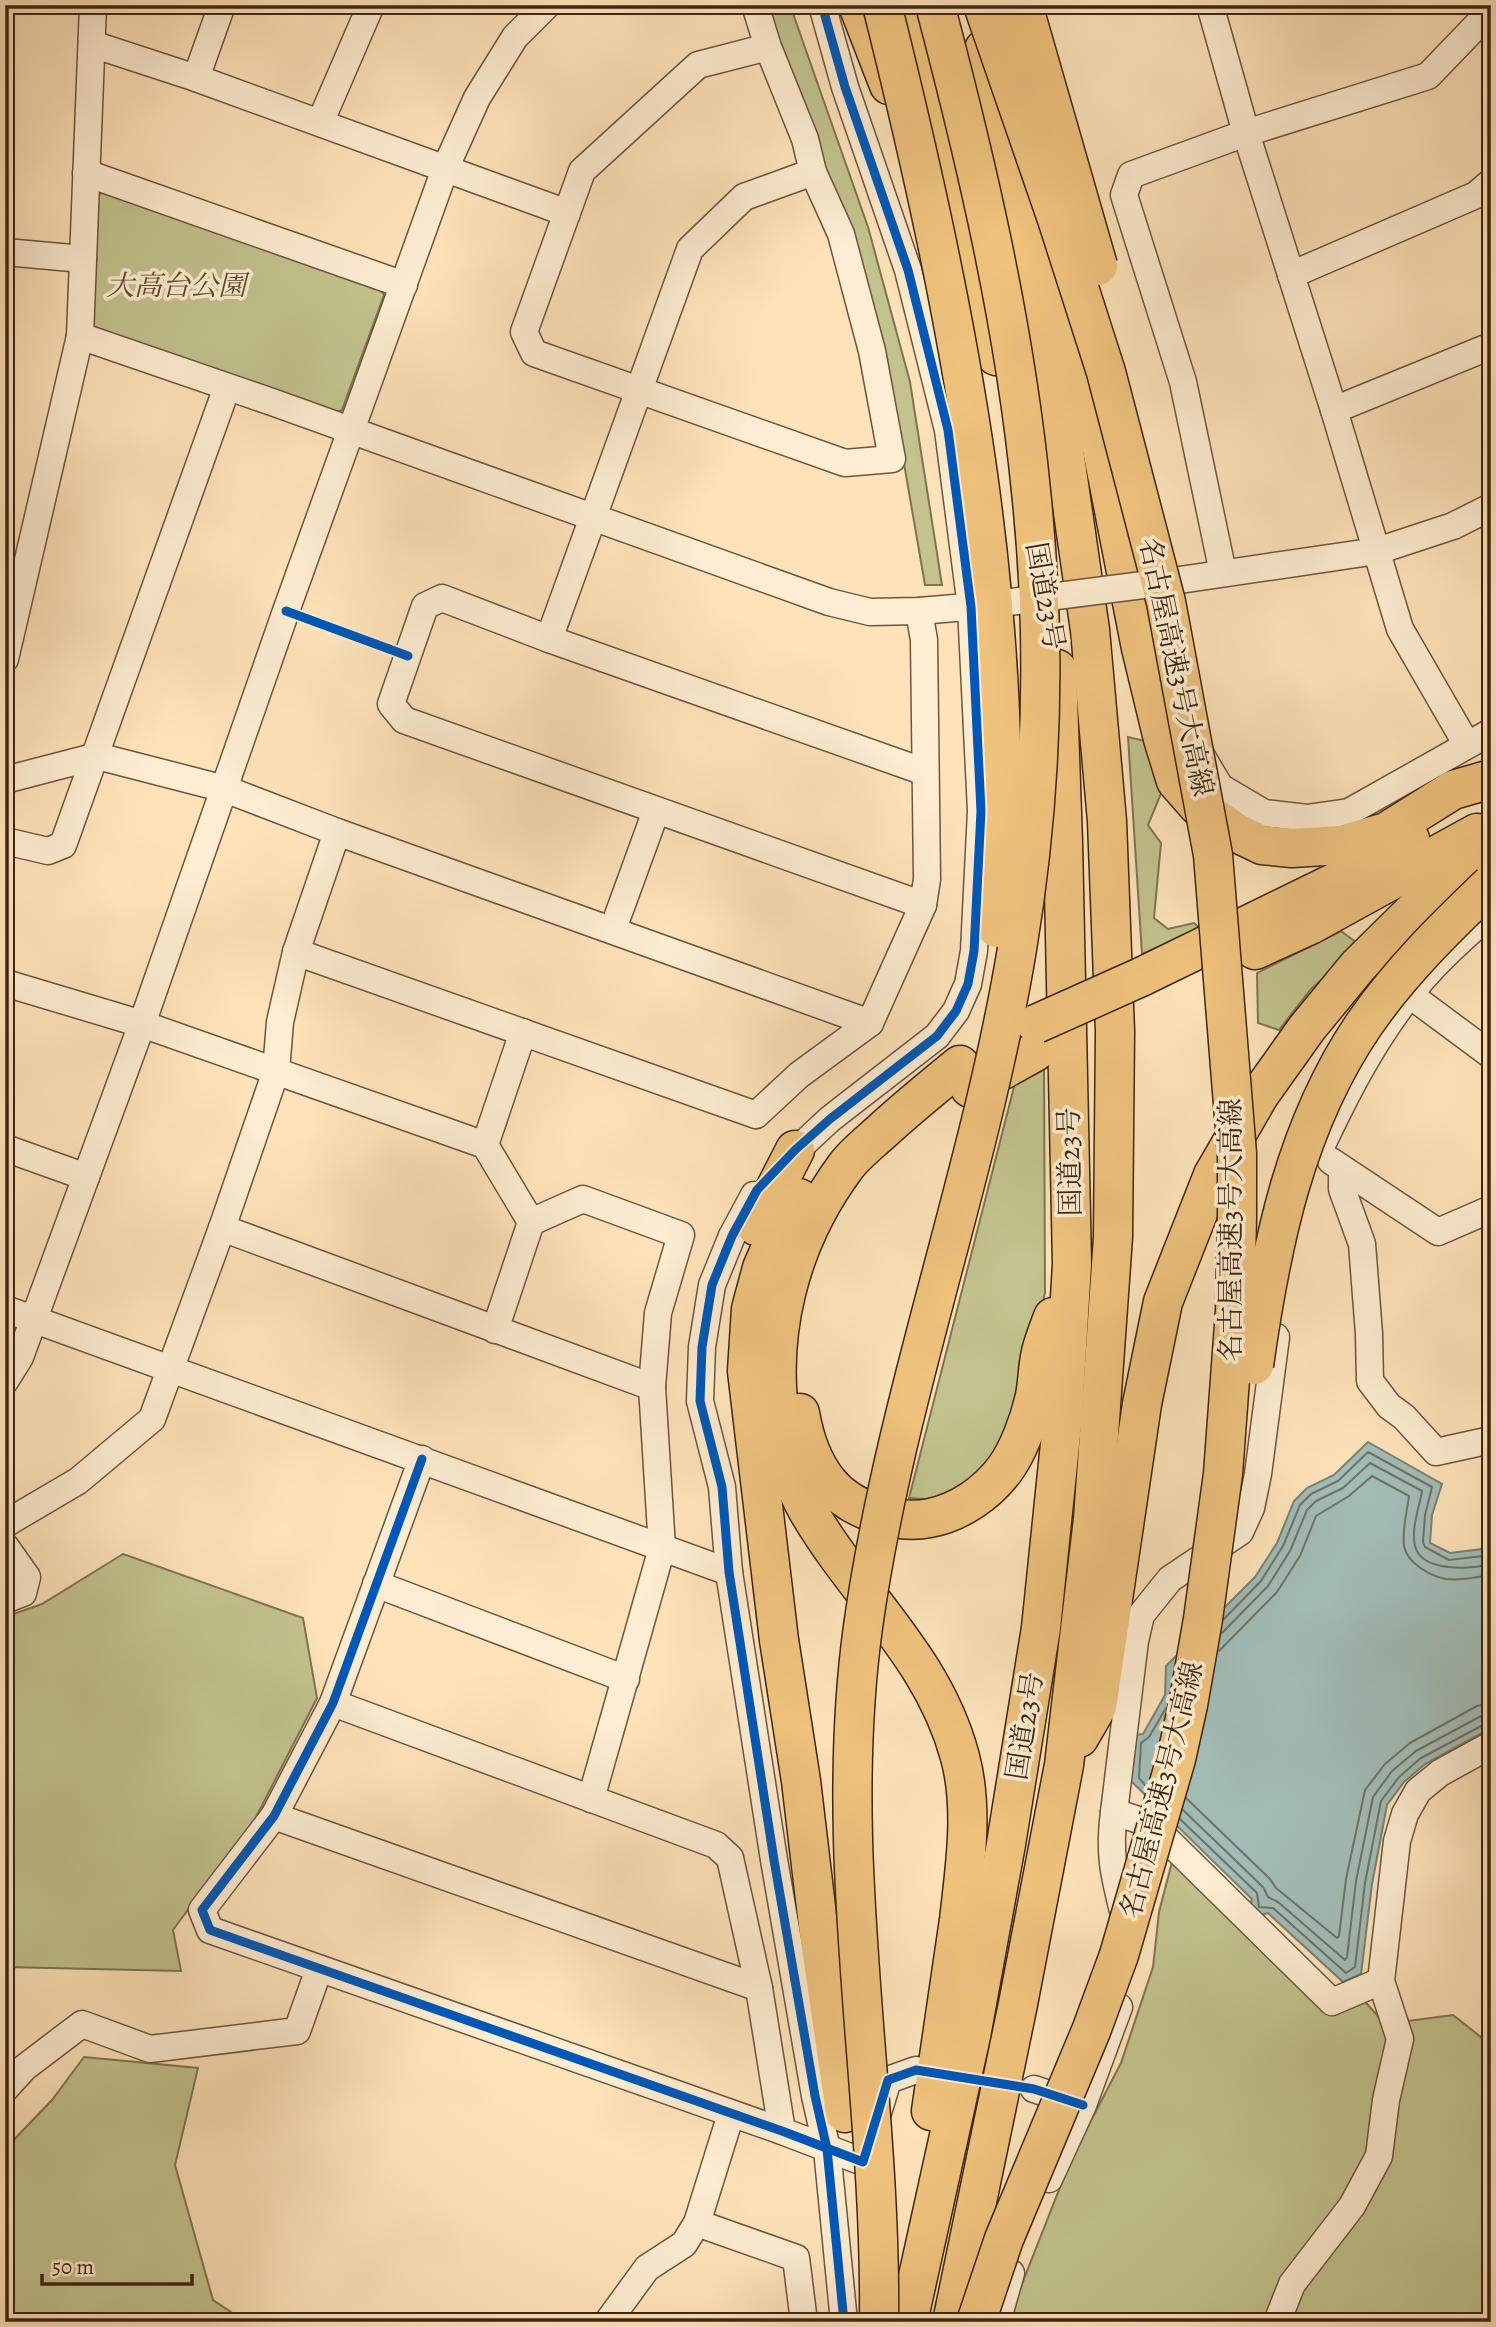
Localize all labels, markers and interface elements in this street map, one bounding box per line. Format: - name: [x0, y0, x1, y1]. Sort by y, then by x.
- park label: 大高台公園: [106, 267, 250, 305]
- street label: 名古屋高速3号大高線: [1130, 534, 1222, 800]
- street label: 国道23号: [1017, 539, 1073, 653]
- street label: 名古屋高速3号大高線: [1212, 1098, 1250, 1362]
- street label: 国道23号: [1050, 1107, 1090, 1217]
- street label: 名古屋高速3号大高線: [1112, 1657, 1212, 1923]
- street label: 国道23号: [998, 1669, 1052, 1783]
- scale bar: [42, 2243, 192, 2287]
- text: 50 m: [52, 2253, 94, 2281]

